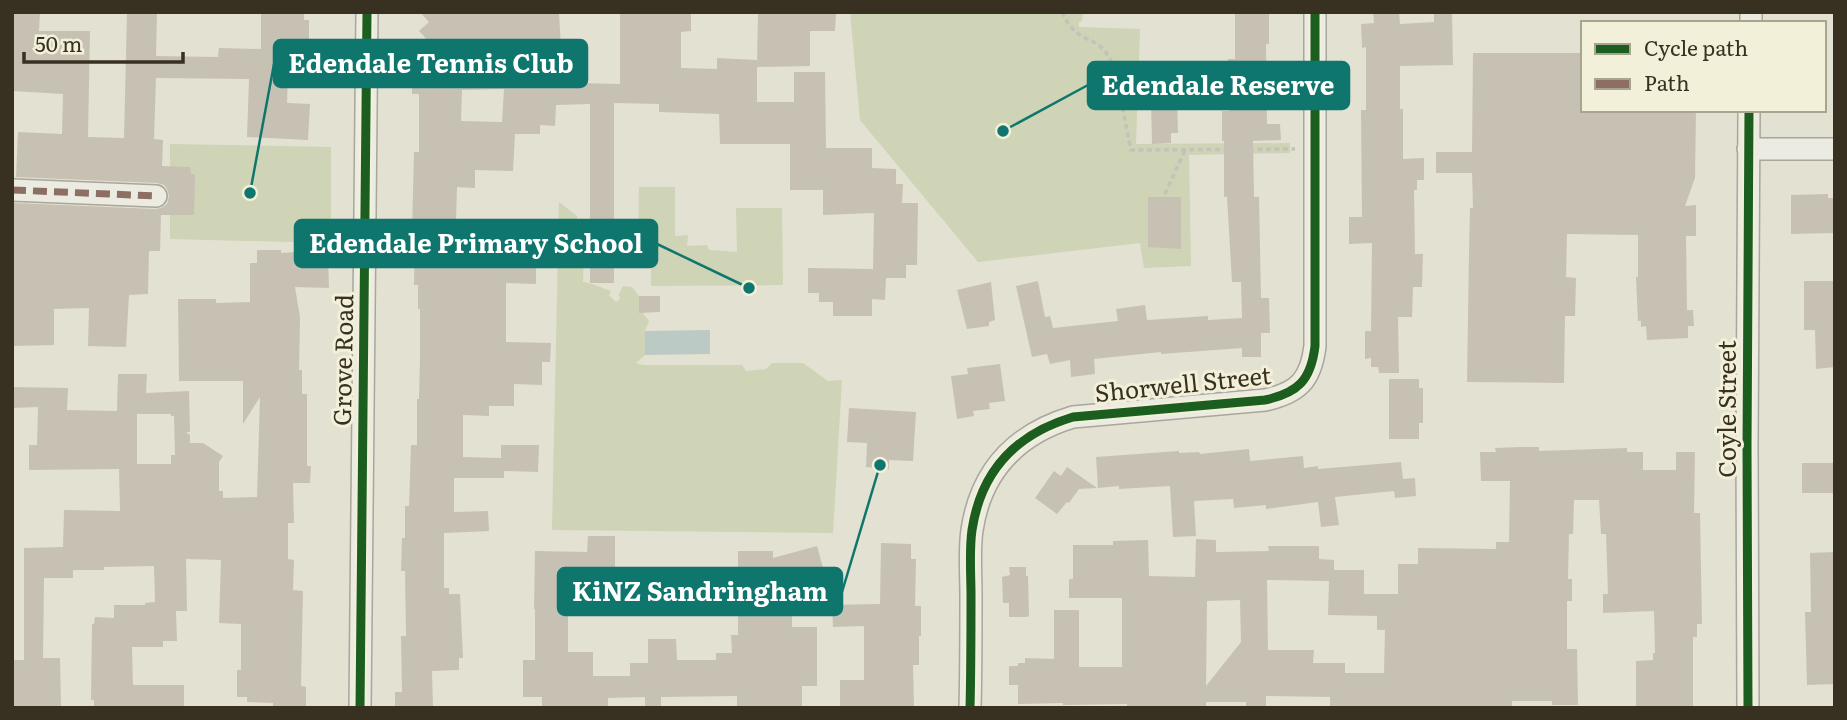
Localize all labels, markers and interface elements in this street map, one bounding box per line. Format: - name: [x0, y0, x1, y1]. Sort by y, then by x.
- scale bar: [24, 21, 184, 65]
- legend: [1581, 21, 1826, 112]
- text: 50 m: [35, 27, 82, 58]
- text: Cycle path: [1644, 31, 1748, 62]
- callout: Edendale Tennis Club: [274, 40, 587, 87]
- text: Edendale Tennis Club: [288, 42, 574, 81]
- callout: Edendale Reserve: [1088, 62, 1349, 109]
- text: Edendale Reserve: [1101, 64, 1335, 103]
- text: Path: [1644, 66, 1690, 97]
- callout: Edendale Primary School: [295, 220, 657, 267]
- text: Edendale Primary School: [309, 222, 643, 261]
- street label: Grove Road: [323, 293, 360, 426]
- street label: Coyle Street: [1708, 340, 1743, 478]
- street label: Shorwell Street: [1093, 356, 1273, 409]
- callout: KiNZ Sandringham: [558, 568, 842, 615]
- text: KiNZ Sandringham: [572, 570, 828, 609]

